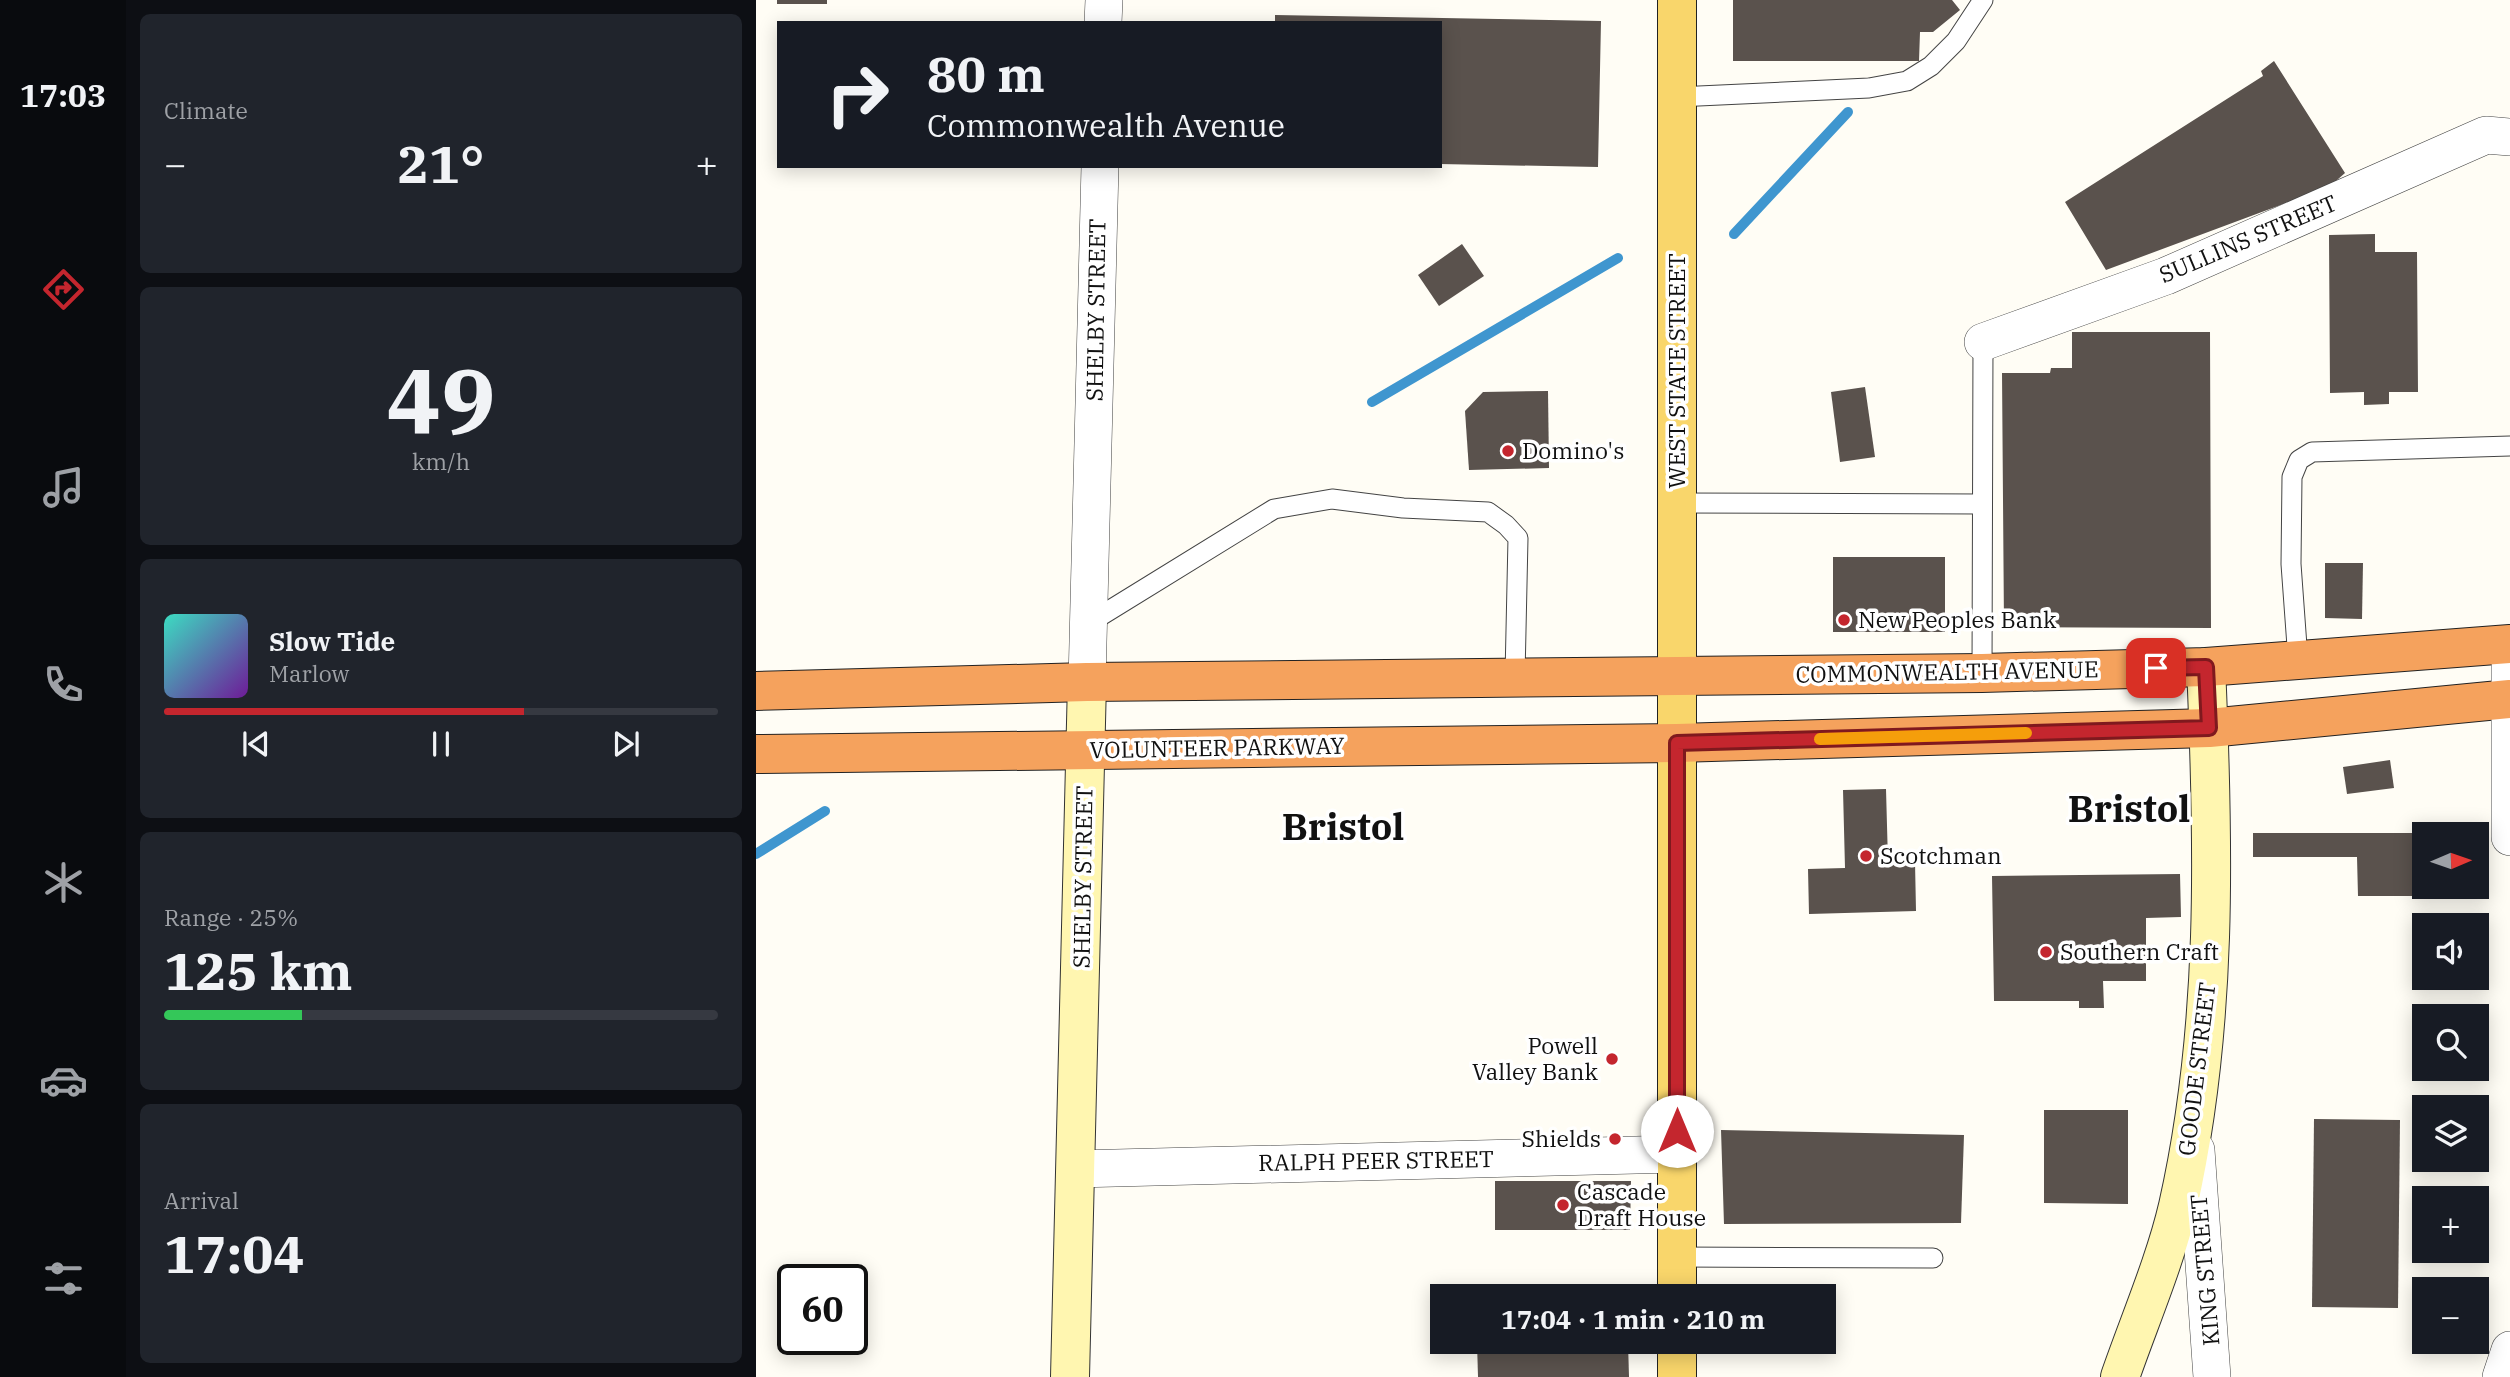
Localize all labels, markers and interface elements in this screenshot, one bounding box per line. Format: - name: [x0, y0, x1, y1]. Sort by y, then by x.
- text: 80 m: [927, 42, 1045, 105]
- icon: right: [812, 49, 903, 140]
- text: 17:03: [20, 74, 106, 116]
- text: Climate: [164, 95, 248, 125]
- text: Commonwealth Avenue: [927, 104, 1285, 146]
- text: 21°: [398, 130, 484, 197]
- text: −: [164, 139, 187, 188]
- text: +: [695, 139, 718, 188]
- street label: SULLINS STREET: [2154, 187, 2341, 289]
- street label: SHELBY STREET: [1078, 218, 1112, 402]
- street label: WEST STATE STREET: [1661, 253, 1691, 489]
- icon: directions: [39, 265, 88, 314]
- text: 49: [386, 341, 496, 459]
- place label: Domino's: [1522, 435, 1624, 465]
- marker: Domino's: [1500, 443, 1516, 459]
- text: km/h: [412, 446, 470, 476]
- icon: music: [39, 463, 88, 512]
- place label: New Peoples Bank: [1858, 604, 2057, 634]
- marker: New Peoples Bank: [1836, 612, 1852, 628]
- text: Slow Tide: [269, 624, 395, 658]
- pin: [2126, 638, 2186, 698]
- icon: arrive: [2137, 649, 2175, 687]
- street label: COMMONWEALTH AVENUE: [1795, 653, 2099, 689]
- text: Marlow: [269, 658, 349, 688]
- icon: phone: [39, 660, 88, 709]
- icon: previous: [237, 725, 275, 763]
- icon: pause: [422, 725, 460, 763]
- icon: next: [607, 725, 645, 763]
- street label: VOLUNTEER PARKWAY: [1089, 730, 1345, 764]
- district label: Bristol: [2068, 784, 2190, 832]
- street label: SHELBY STREET: [1065, 785, 1099, 969]
- district label: Bristol: [1282, 802, 1404, 850]
- north arrow: [2412, 822, 2488, 900]
- map controls: [2412, 822, 2489, 1354]
- place label: Scotchman: [1880, 840, 2002, 870]
- marker: Scotchman: [1858, 848, 1874, 864]
- icon: climate: [39, 858, 88, 907]
- text: Range · 25%: [164, 902, 298, 932]
- button: sound: [2412, 913, 2489, 990]
- place label: Southern Craft: [2060, 936, 2219, 966]
- text: 125 km: [164, 937, 353, 1004]
- marker: Southern Craft: [2038, 944, 2054, 960]
- street label: GOODE STREET: [2170, 980, 2222, 1157]
- button: search: [2412, 1004, 2489, 1081]
- place label: Powell Valley Bank: [1472, 1030, 1599, 1086]
- marker: Powell Valley Bank: [1604, 1051, 1620, 1067]
- icon: car: [39, 1056, 88, 1105]
- position arrow: [1640, 1094, 1714, 1168]
- button: layers: [2412, 1095, 2489, 1172]
- place label: Shields: [1521, 1123, 1601, 1153]
- marker: Shields: [1607, 1131, 1623, 1147]
- street label: RALPH PEER STREET: [1258, 1143, 1494, 1177]
- place label: Cascade Draft House: [1577, 1176, 1706, 1232]
- text: Arrival: [164, 1185, 239, 1215]
- button: +: [2412, 1186, 2489, 1263]
- street label: KING STREET: [2182, 1193, 2226, 1347]
- marker: Cascade Draft House: [1555, 1197, 1571, 1213]
- text: 17:04: [164, 1220, 305, 1287]
- icon: filters: [39, 1254, 88, 1303]
- speed limit sign: 60: [777, 1264, 868, 1355]
- button: −: [2412, 1277, 2489, 1354]
- text: 17:04 · 1 min · 210 m: [1501, 1302, 1765, 1336]

